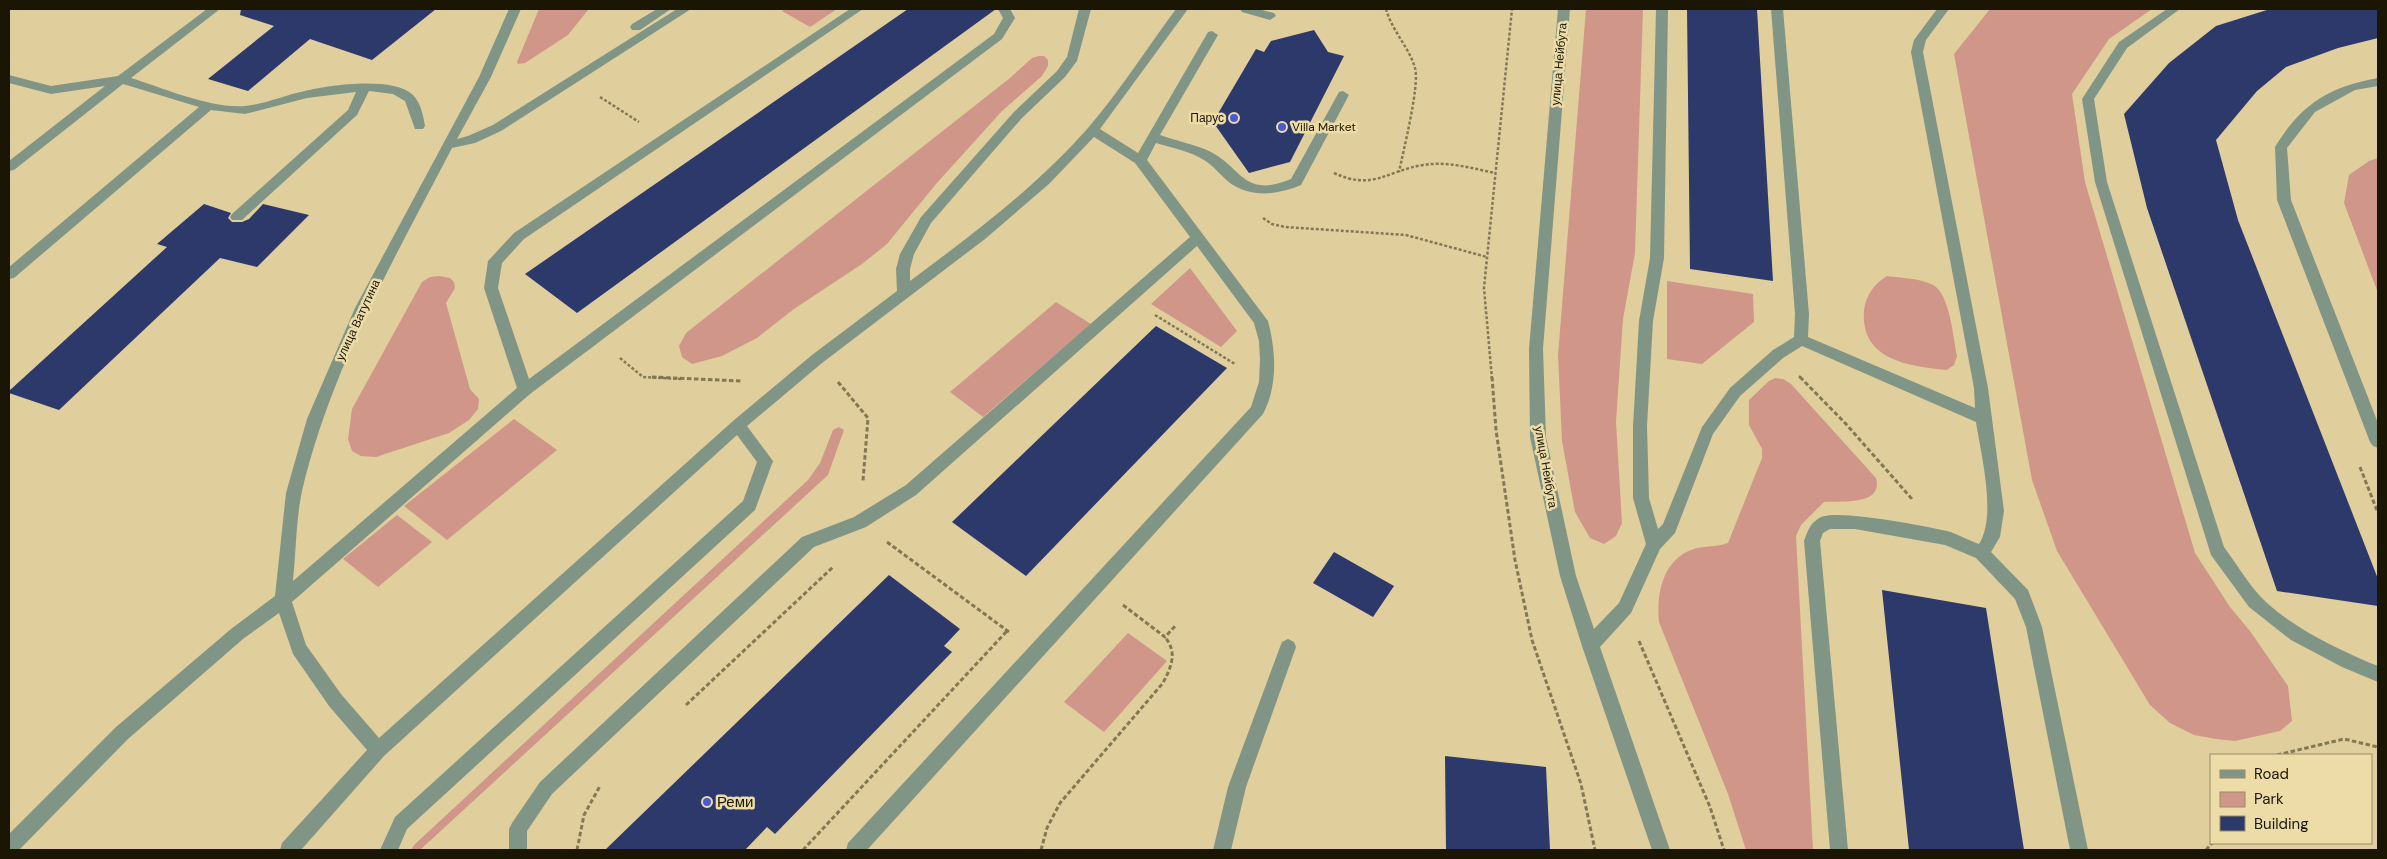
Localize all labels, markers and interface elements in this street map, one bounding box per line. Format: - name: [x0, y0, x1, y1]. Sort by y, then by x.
- street label: улица Нейбута: [1547, 22, 1571, 106]
- place label: Парус: [1190, 110, 1224, 126]
- marker: Парус: [1228, 112, 1240, 124]
- place label: Villa Market: [1292, 119, 1356, 135]
- marker: Villa Market: [1276, 121, 1288, 133]
- street label: улица Ватутина: [332, 277, 384, 363]
- street label: улица Нейбута: [1531, 425, 1561, 510]
- legend: [2210, 754, 2372, 844]
- text: Road: [2254, 764, 2289, 784]
- text: Park: [2254, 789, 2284, 809]
- place label: Реми: [717, 792, 753, 812]
- marker: Реми: [701, 796, 713, 808]
- text: Building: [2254, 814, 2309, 834]

